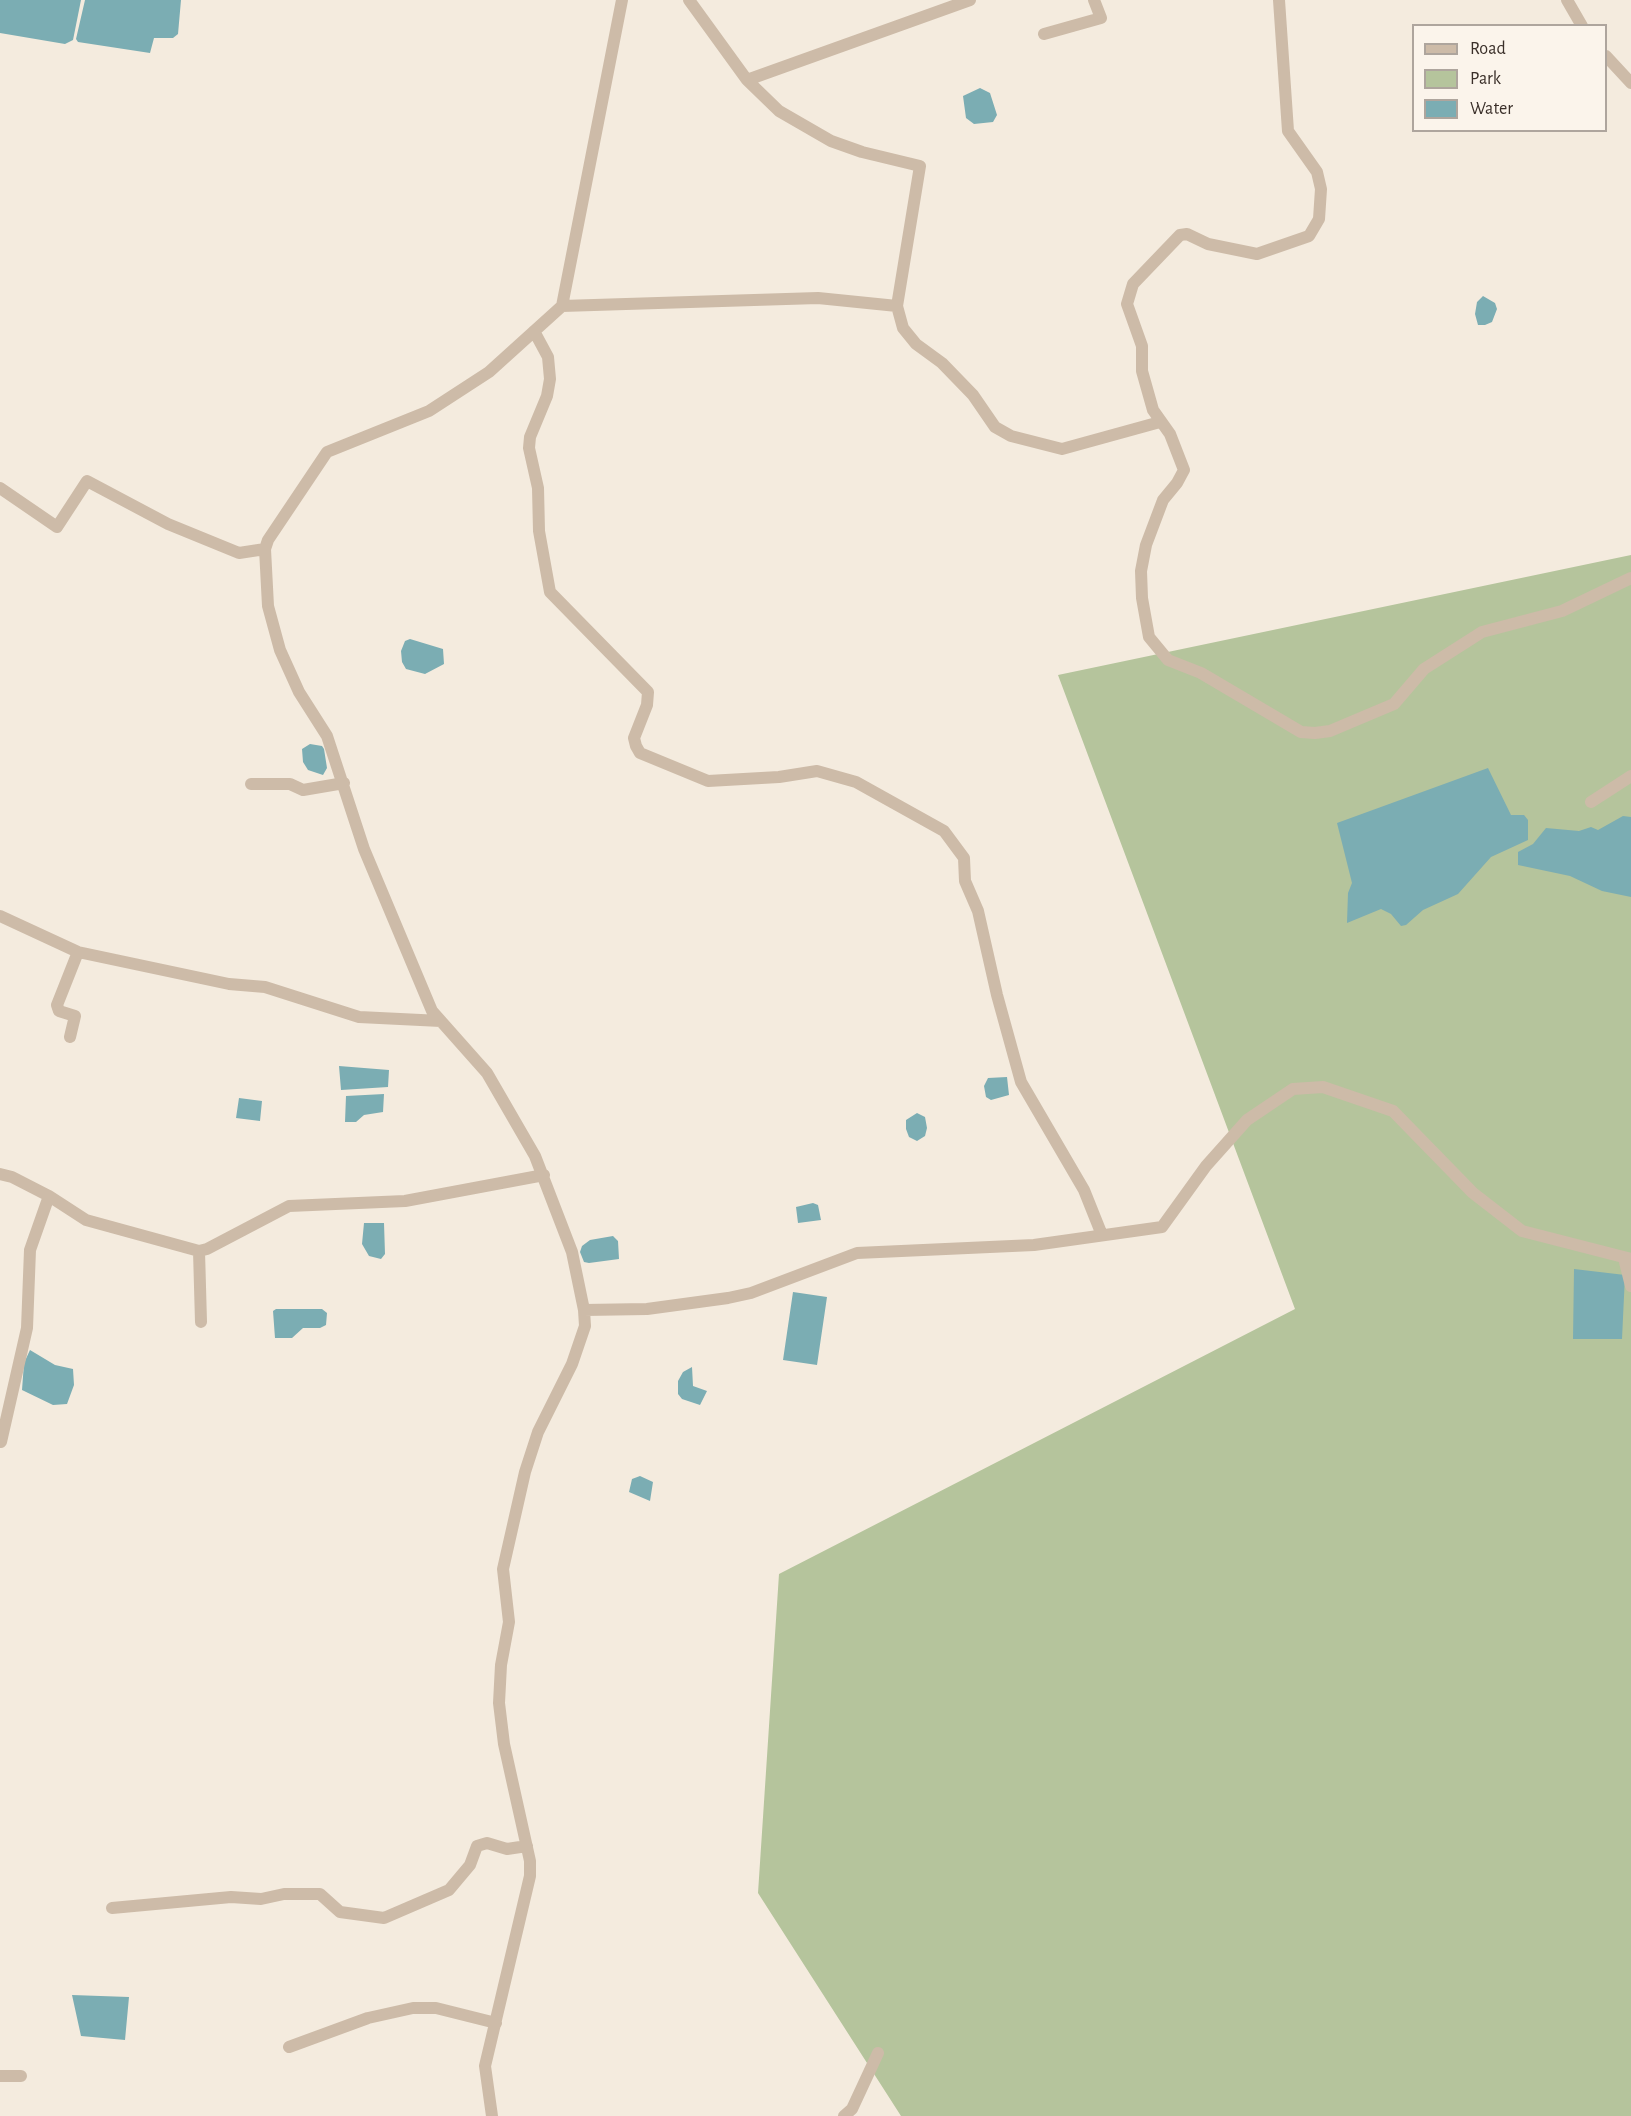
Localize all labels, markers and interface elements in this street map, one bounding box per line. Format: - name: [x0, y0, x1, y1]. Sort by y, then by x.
- legend: [1412, 24, 1607, 132]
- text: Road: [1470, 40, 1506, 58]
- text: Park: [1470, 70, 1501, 88]
- text: Water: [1470, 100, 1513, 118]

